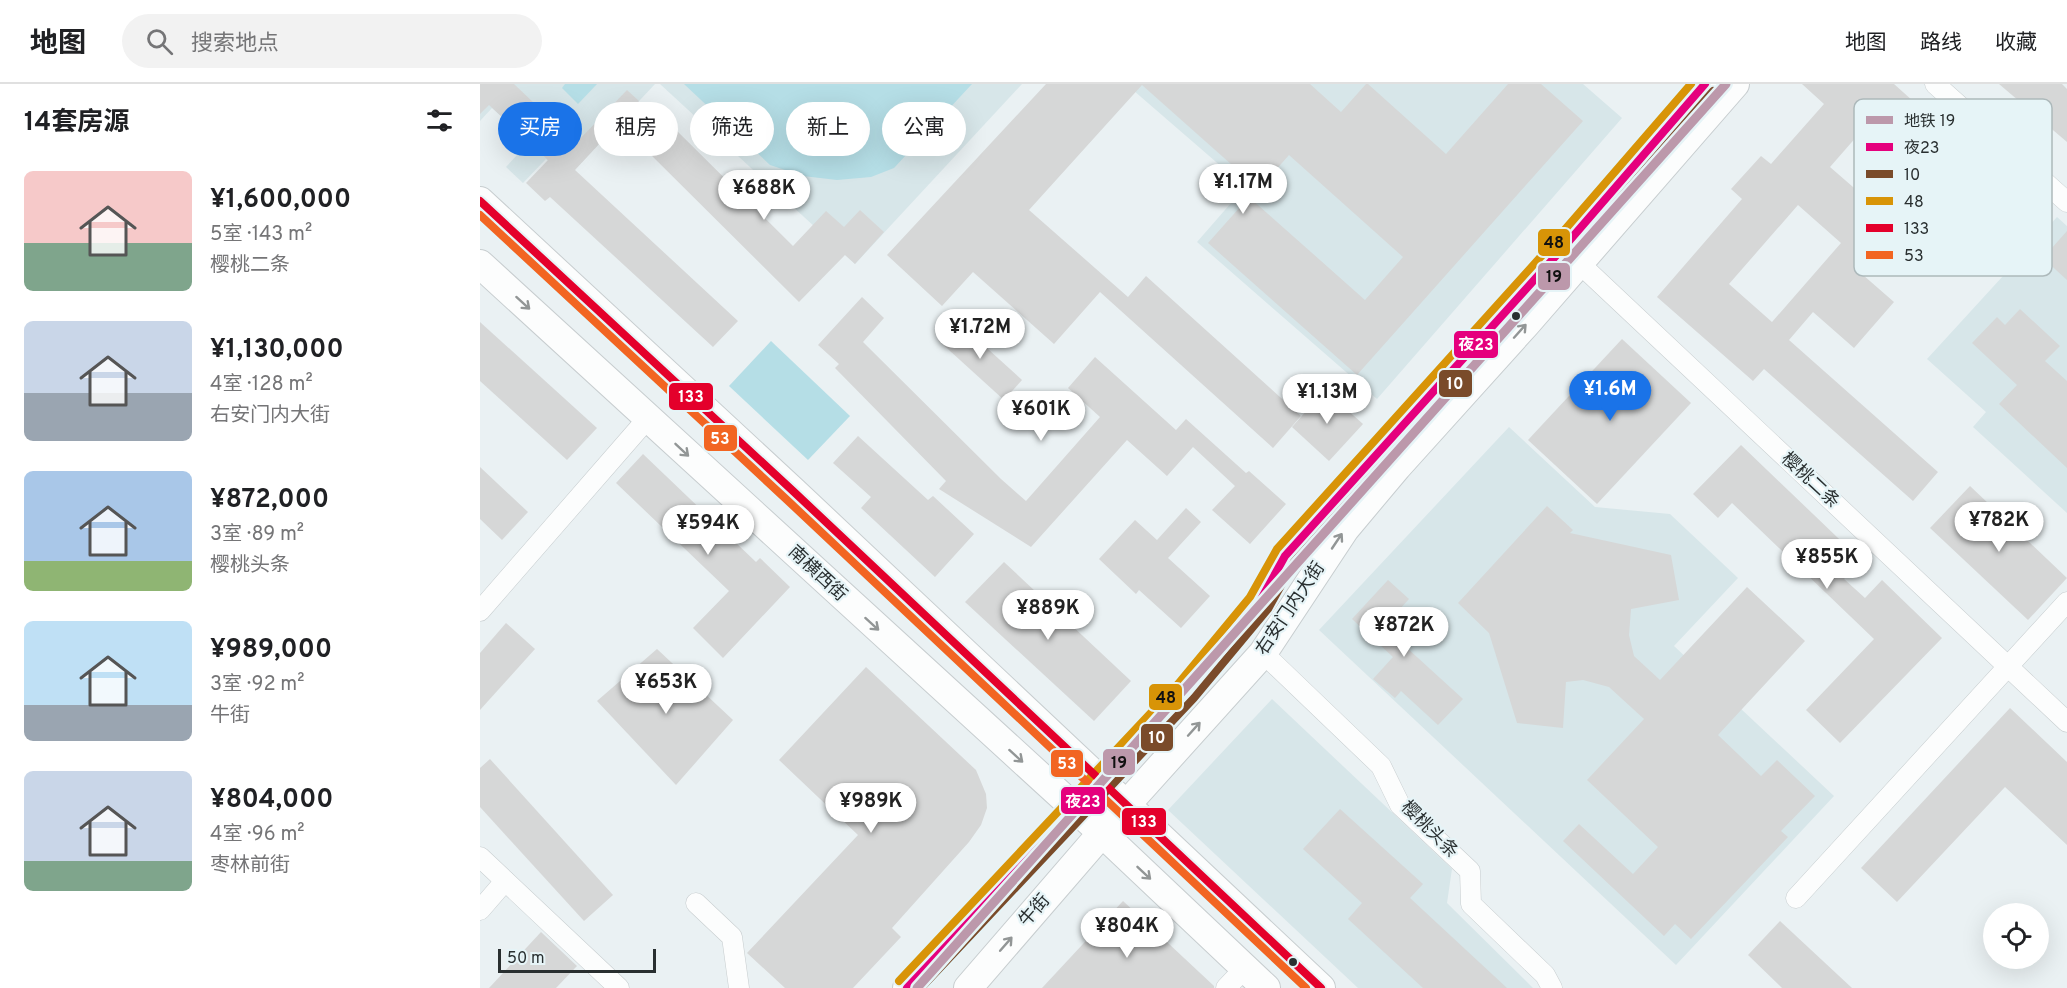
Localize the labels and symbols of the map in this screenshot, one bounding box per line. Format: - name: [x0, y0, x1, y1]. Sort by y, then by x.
- legend: [1854, 99, 2052, 276]
- text: 地铁 19: [1904, 112, 1955, 132]
- text: 夜23: [1904, 139, 1939, 159]
- pin: ¥1.17M: [1194, 164, 1292, 215]
- text: 10: [1904, 166, 1920, 186]
- pin: ¥688K: [722, 170, 806, 221]
- text: 48: [1904, 193, 1924, 213]
- text: 133: [1904, 220, 1929, 240]
- line badge: 48: [1537, 228, 1571, 257]
- text: 48: [1544, 234, 1564, 254]
- text: 53: [1904, 247, 1924, 267]
- line badge: 19: [1537, 262, 1571, 291]
- text: 19: [1546, 268, 1562, 288]
- one-way arrow: [515, 296, 530, 310]
- pin: ¥1.72M: [931, 309, 1029, 360]
- unlabelled marker: [1510, 310, 1522, 322]
- one-way arrow: [1513, 324, 1527, 339]
- line badge: 夜23: [1453, 330, 1499, 359]
- text: 夜23: [1458, 336, 1494, 356]
- line badge: 10: [1438, 369, 1473, 398]
- pin: ¥1.6M: [1568, 371, 1652, 422]
- pin: ¥1.13M: [1278, 374, 1376, 425]
- text: 10: [1447, 375, 1463, 395]
- line badge: 133: [668, 382, 714, 411]
- text: 133: [678, 388, 704, 408]
- pin: ¥601K: [999, 391, 1083, 442]
- line badge: 53: [703, 424, 738, 452]
- text: 53: [710, 430, 730, 450]
- one-way arrow: [675, 442, 690, 457]
- street label: 樱桃二条: [1776, 448, 1844, 514]
- pin: ¥782K: [1957, 502, 2041, 553]
- pin: ¥594K: [666, 505, 750, 556]
- one-way arrow: [1331, 533, 1343, 550]
- pin: ¥855K: [1785, 539, 1869, 590]
- street label: 南横西街: [783, 541, 851, 607]
- street label: 右安门内大街: [1251, 558, 1331, 660]
- pin: ¥889K: [1006, 590, 1090, 641]
- pin: ¥872K: [1362, 607, 1446, 658]
- one-way arrow: [864, 617, 879, 631]
- pin: ¥653K: [624, 664, 708, 715]
- line badge: 48: [1148, 683, 1183, 711]
- text: 48: [1156, 689, 1176, 709]
- one-way arrow: [1187, 722, 1201, 737]
- line badge: 10: [1140, 723, 1174, 752]
- text: 10: [1149, 729, 1165, 749]
- line badge: 19: [1102, 748, 1136, 776]
- one-way arrow: [1008, 749, 1023, 763]
- line badge: 53: [1050, 749, 1084, 778]
- text: 19: [1111, 754, 1127, 774]
- text: 53: [1057, 755, 1077, 775]
- pin: ¥989K: [829, 783, 913, 834]
- line badge: 夜23: [1060, 786, 1106, 815]
- text: 夜23: [1065, 793, 1101, 813]
- street label: 樱桃头条: [1395, 796, 1463, 864]
- line badge: 133: [1121, 807, 1167, 836]
- text: 133: [1131, 813, 1157, 833]
- one-way arrow: [1136, 866, 1151, 880]
- street label: 牛街: [1015, 890, 1055, 932]
- pin: ¥804K: [1085, 908, 1169, 959]
- one-way arrow: [999, 937, 1013, 952]
- scale bar: [498, 946, 656, 974]
- unlabelled marker: [1287, 956, 1299, 968]

